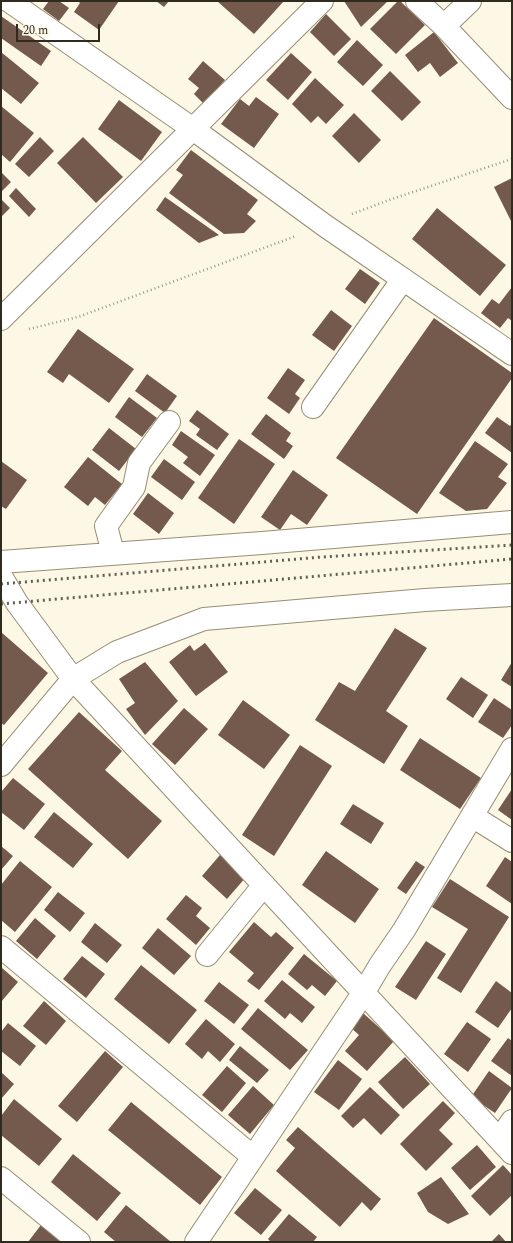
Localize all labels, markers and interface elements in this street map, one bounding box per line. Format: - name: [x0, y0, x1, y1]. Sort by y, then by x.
- scale bar: [18, 16, 102, 42]
- text: 20 m: [23, 21, 48, 40]

